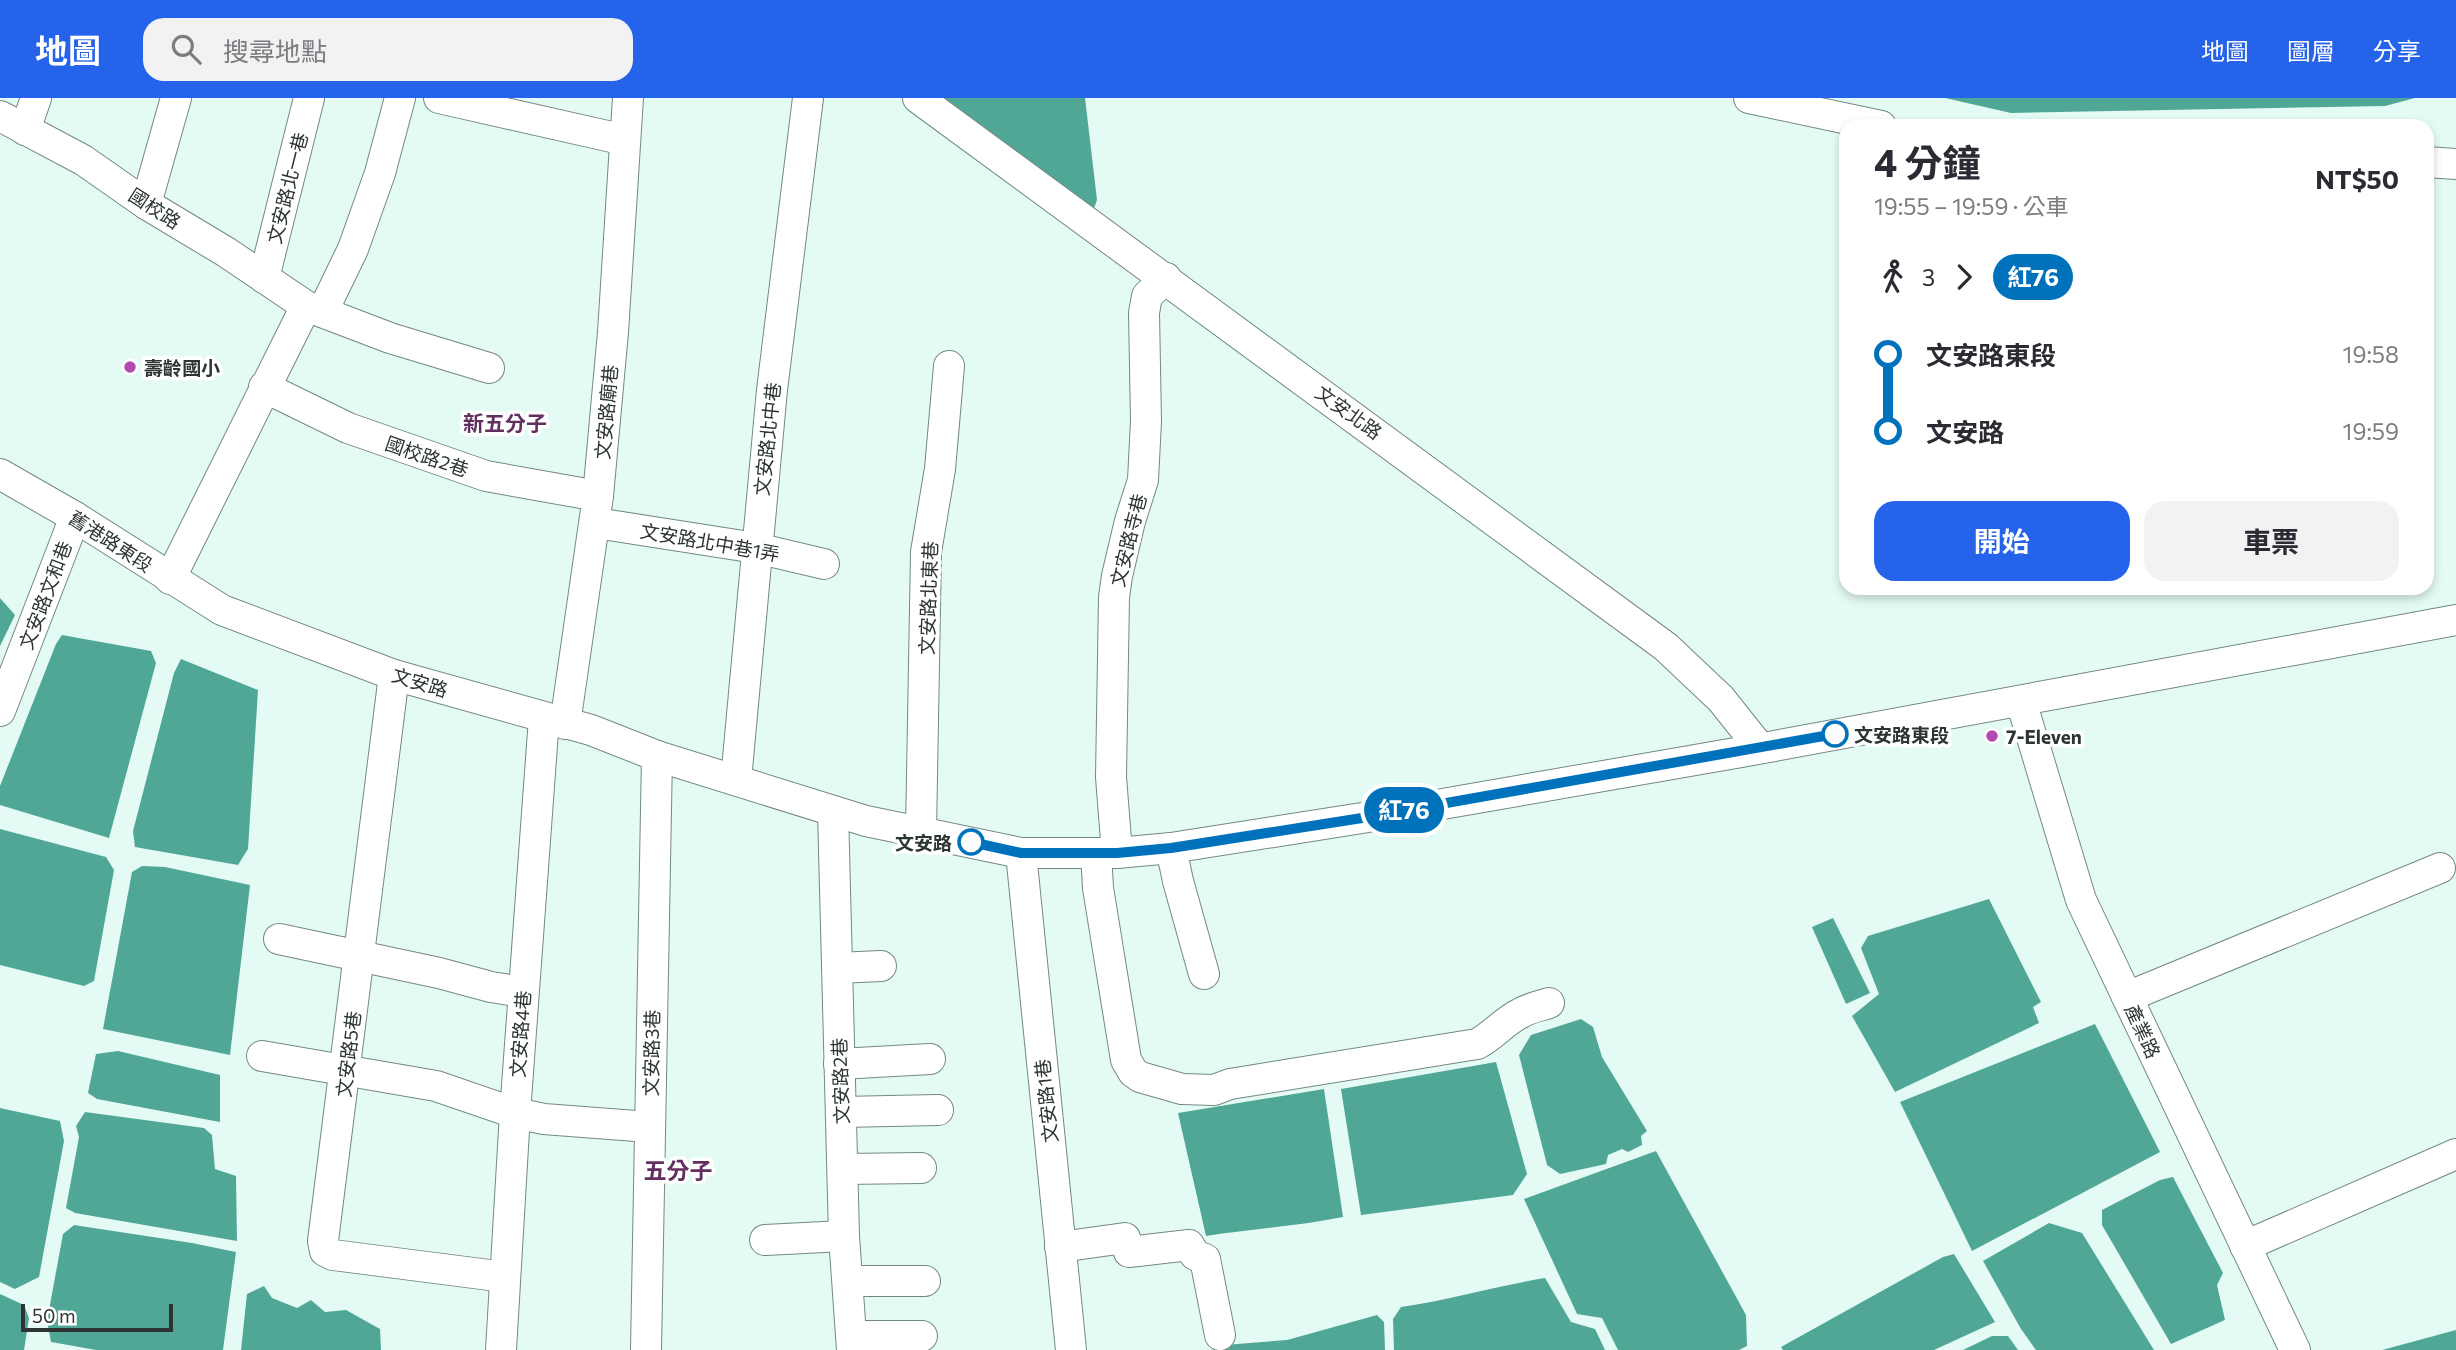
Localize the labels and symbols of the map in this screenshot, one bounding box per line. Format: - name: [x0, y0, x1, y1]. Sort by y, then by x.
- street label: 文安路北一巷: [262, 130, 312, 246]
- street label: 國校路: [125, 183, 185, 233]
- place label: 壽齡國小: [144, 356, 220, 379]
- marker: 壽齡國小: [122, 359, 138, 375]
- street label: 文安路廟巷: [590, 364, 622, 460]
- street label: 文安北路: [1311, 380, 1387, 444]
- street label: 文安路北中巷: [750, 381, 784, 497]
- district label: 新五分子: [463, 410, 547, 435]
- street label: 國校路2巷: [382, 431, 472, 481]
- street label: 文安路寺巷: [1105, 491, 1151, 589]
- street label: 舊港路東段: [65, 505, 157, 577]
- street label: 文安路北中巷1弄: [639, 518, 781, 566]
- street label: 文安路文和巷: [14, 538, 76, 652]
- street label: 文安路北東巷: [915, 541, 941, 655]
- street label: 文安路: [389, 663, 451, 701]
- marker: 文安路東段: [1822, 721, 1848, 747]
- place label: 文安路東段: [1854, 723, 1949, 746]
- place label: 7-Eleven: [2006, 725, 2082, 748]
- marker: 7-Eleven: [1984, 728, 2000, 744]
- line badge: 紅76: [1364, 787, 1444, 833]
- marker: 文安路: [958, 829, 984, 855]
- place label: 文安路: [895, 831, 952, 854]
- street label: 文安路4巷: [505, 990, 535, 1078]
- street label: 產業路: [2121, 1000, 2165, 1062]
- street label: 文安路5巷: [331, 1009, 365, 1099]
- street label: 文安路3巷: [639, 1009, 663, 1097]
- street label: 文安路2巷: [827, 1037, 853, 1125]
- street label: 文安路1巷: [1030, 1058, 1062, 1144]
- district label: 五分子: [644, 1156, 713, 1184]
- scale bar: [21, 1301, 173, 1333]

